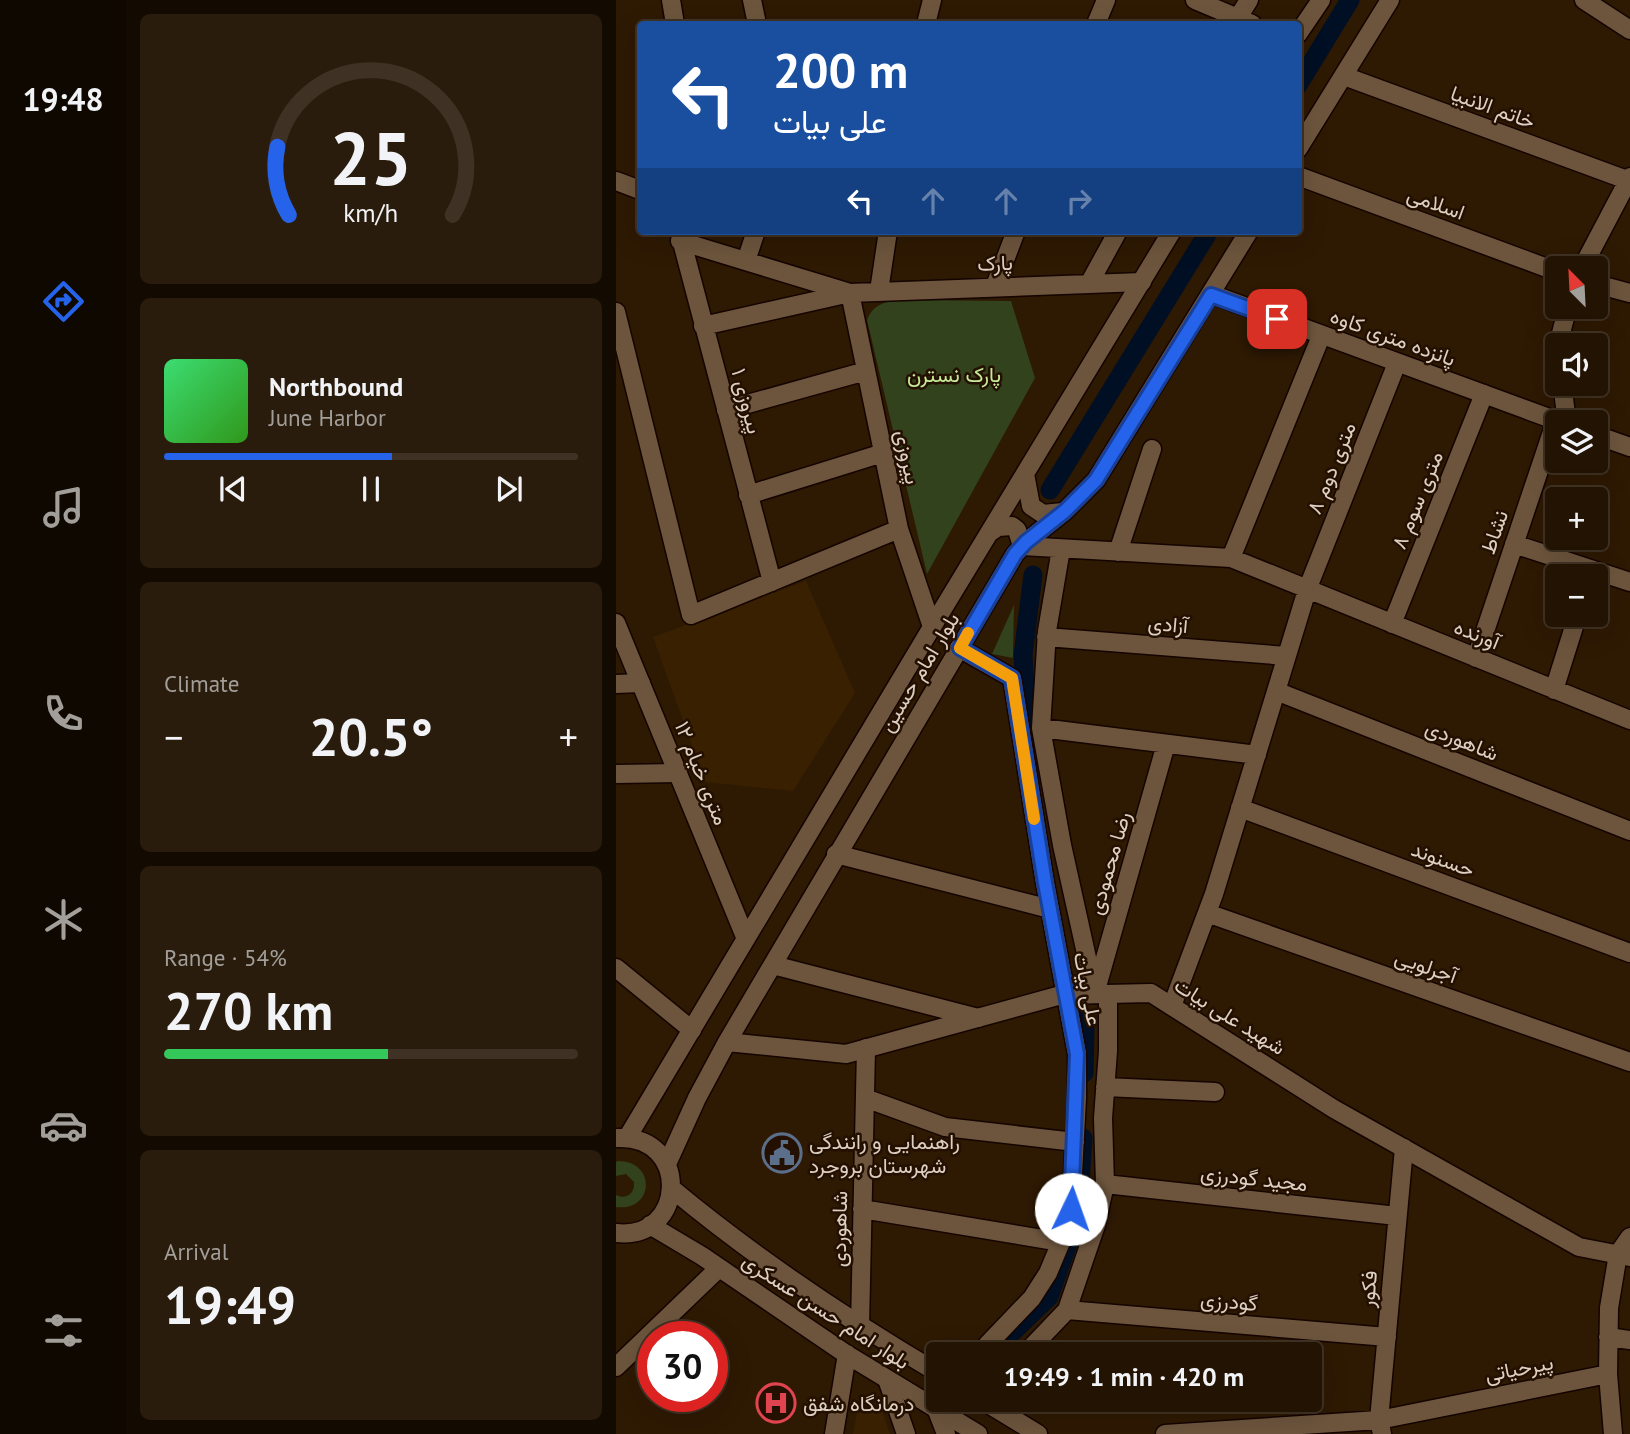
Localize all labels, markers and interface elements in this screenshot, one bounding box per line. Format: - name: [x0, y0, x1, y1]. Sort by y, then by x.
- text: 200 m: [773, 38, 908, 102]
- icon: left: [658, 49, 749, 140]
- text: 19:48: [22, 78, 104, 120]
- street label: خاتم الانبیا: [1447, 79, 1539, 136]
- text: علی بیات: [773, 100, 887, 142]
- text: 25: [330, 111, 412, 205]
- street label: اسلامی: [1404, 180, 1468, 226]
- icon: left: [841, 182, 879, 220]
- icon: ahead: [914, 182, 952, 220]
- icon: ahead: [987, 182, 1025, 220]
- icon: right: [1060, 182, 1098, 220]
- text: km/h: [344, 197, 398, 229]
- street label: پارک: [977, 249, 1013, 278]
- north arrow: [1545, 256, 1608, 318]
- map controls: [1545, 256, 1608, 627]
- icon: directions: [39, 277, 88, 326]
- pin: [1247, 289, 1307, 349]
- icon: arrive: [1258, 300, 1296, 338]
- street label: پانزده متری کاوه: [1326, 302, 1459, 373]
- button: sound: [1545, 333, 1608, 396]
- park label: پارک نسترن: [907, 361, 1001, 389]
- street label: پیروزی ۱: [724, 365, 769, 437]
- text: Northbound: [269, 370, 403, 403]
- text: June Harbor: [269, 403, 386, 432]
- button: layers: [1545, 410, 1608, 473]
- street label: ۸ متری دوم: [1300, 418, 1363, 518]
- street label: پیروزی: [888, 427, 927, 487]
- street label: ۸ متری سوم: [1385, 447, 1450, 553]
- icon: previous: [214, 470, 252, 508]
- icon: pause: [352, 470, 390, 508]
- icon: next: [490, 470, 528, 508]
- icon: music: [39, 483, 88, 532]
- button: +: [1545, 487, 1608, 550]
- street label: نشاط: [1474, 506, 1514, 558]
- button: −: [1545, 564, 1608, 627]
- street label: بلوار امام حسین: [873, 607, 966, 737]
- street label: آزادی: [1147, 609, 1191, 639]
- street label: آورنده: [1450, 613, 1506, 656]
- text: Climate: [164, 669, 239, 698]
- icon: phone: [39, 689, 88, 738]
- text: 20.5°: [309, 703, 433, 770]
- text: −: [164, 712, 183, 761]
- text: +: [559, 712, 578, 761]
- street label: شاهوردی: [1422, 713, 1502, 767]
- street label: ۱۲ متری خیام: [668, 717, 735, 829]
- street label: رضا محمودی: [1081, 808, 1137, 918]
- street label: حسنوند: [1408, 835, 1478, 883]
- icon: climate: [39, 895, 88, 944]
- text: Range · 54%: [164, 943, 287, 972]
- street label: آجرلویی: [1391, 943, 1463, 990]
- street label: علی بیات: [1068, 950, 1108, 1028]
- street label: شهید علی بیات: [1169, 971, 1291, 1061]
- text: 270 km: [164, 977, 333, 1044]
- icon: car: [39, 1101, 88, 1150]
- place label: راهنمایی و رانندگی شهرستان بروجرد: [809, 1128, 960, 1179]
- public building icon: راهنمایی و رانندگی شهرستان بروجرد: [761, 1132, 803, 1174]
- street label: مجید گودرزی: [1199, 1159, 1309, 1197]
- position arrow: [1034, 1172, 1108, 1246]
- street label: شاهوردی: [825, 1191, 853, 1267]
- text: Arrival: [164, 1237, 228, 1266]
- street label: بلوار امام حسن عسکری: [737, 1247, 915, 1376]
- street label: فکور: [1353, 1269, 1383, 1310]
- text: 19:49: [164, 1271, 296, 1338]
- street label: گودرزی: [1199, 1285, 1259, 1317]
- icon: filters: [39, 1306, 88, 1355]
- speed limit sign: 30: [637, 1321, 728, 1412]
- street label: پیرحیاتی: [1482, 1348, 1556, 1389]
- text: 19:49 · 1 min · 420 m: [1004, 1360, 1244, 1393]
- hospital icon: درمانگاه شفق: [755, 1382, 797, 1424]
- place label: درمانگاه شفق: [803, 1390, 914, 1417]

